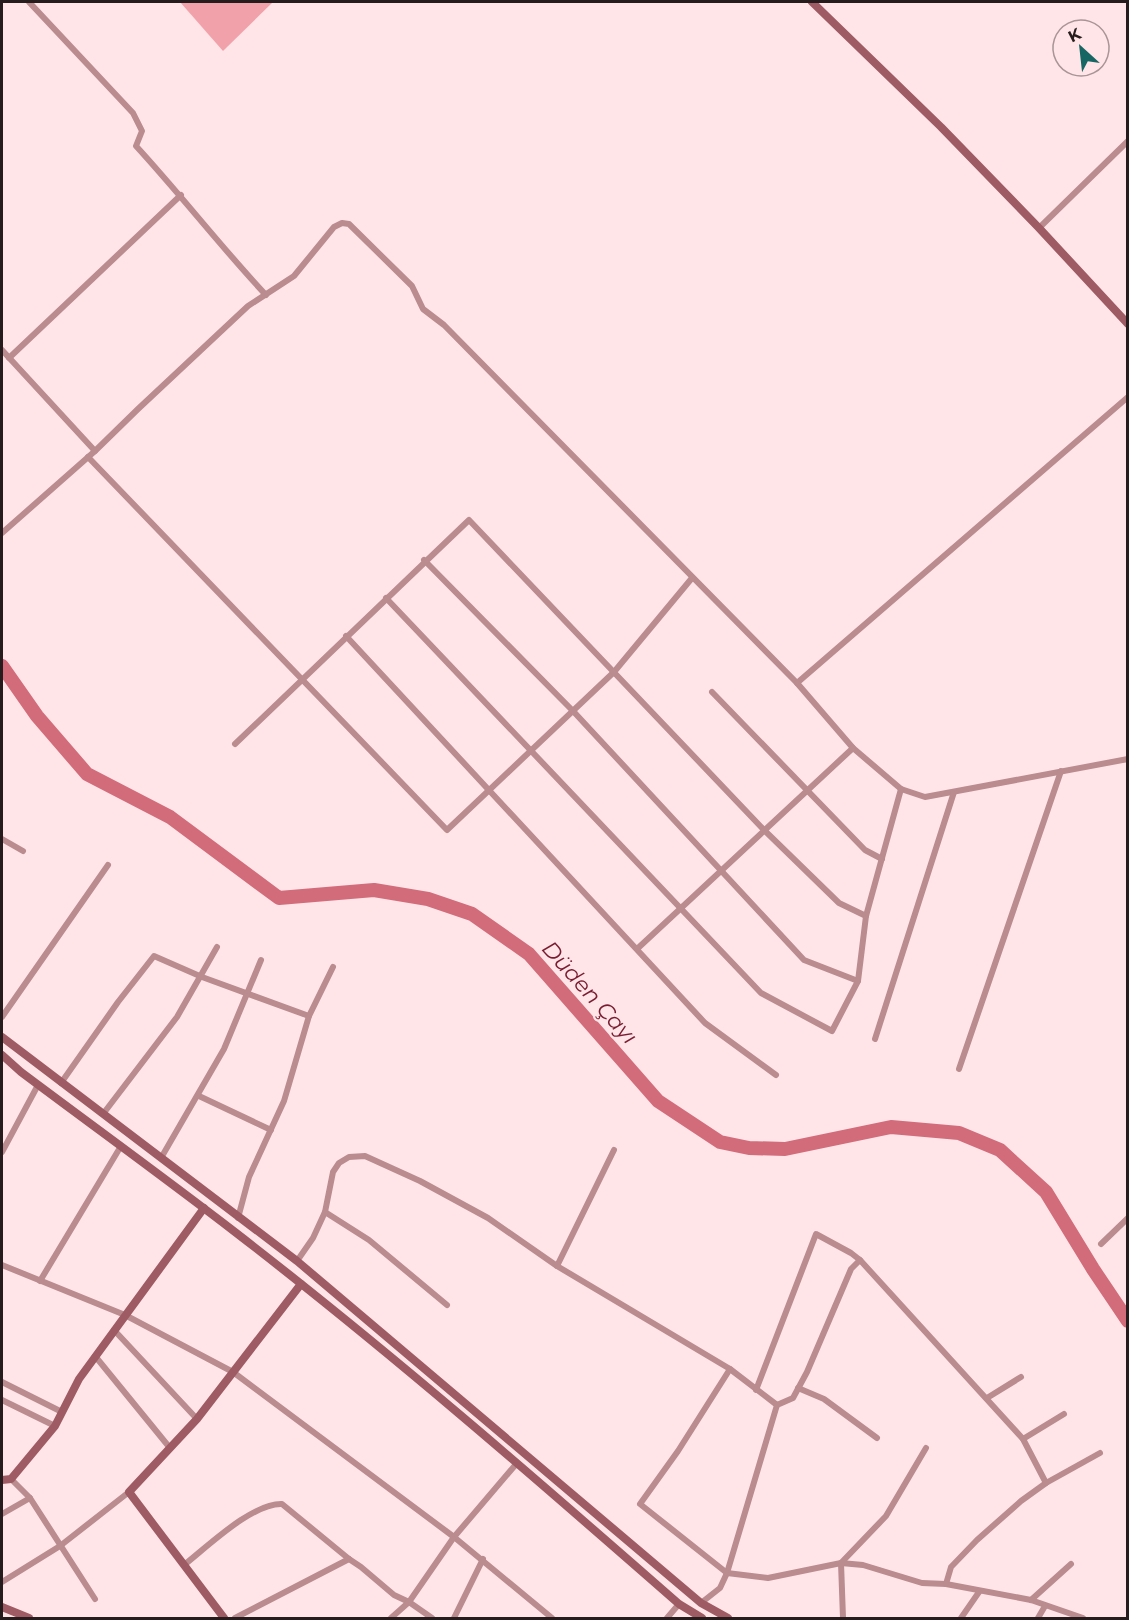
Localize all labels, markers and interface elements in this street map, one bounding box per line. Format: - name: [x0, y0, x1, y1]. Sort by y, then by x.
- north arrow: [1051, 18, 1111, 78]
- text: K: [1065, 23, 1085, 46]
- water label: Düden Çayı: [536, 935, 643, 1050]

